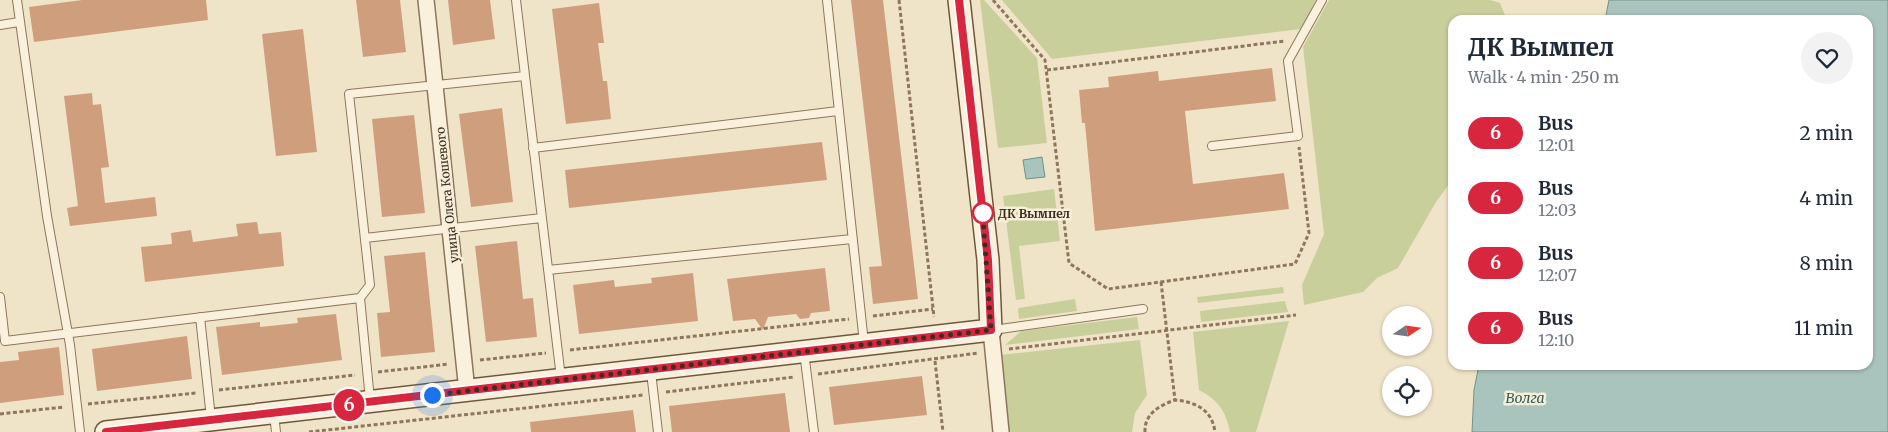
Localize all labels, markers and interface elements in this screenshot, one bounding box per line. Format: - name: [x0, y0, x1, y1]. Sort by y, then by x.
- text: ДК Вымпел: [1468, 32, 1614, 63]
- button: heart: [1801, 32, 1853, 84]
- text: Walk · 4 min · 250 m: [1468, 67, 1619, 87]
- text: Bus: [1538, 111, 1573, 135]
- text: 6: [1490, 121, 1501, 144]
- text: 2 min: [1800, 121, 1853, 145]
- street label: улица Олега Кошевого: [432, 126, 462, 264]
- text: 12:01: [1538, 135, 1575, 155]
- text: Bus: [1538, 176, 1573, 200]
- text: 6: [1490, 186, 1501, 209]
- text: 4 min: [1799, 186, 1853, 210]
- text: 12:03: [1538, 200, 1577, 220]
- marker: ДК Вымпел: [972, 202, 994, 224]
- place label: ДК Вымпел: [998, 206, 1071, 221]
- text: Bus: [1538, 241, 1573, 265]
- text: 6: [1490, 251, 1501, 274]
- text: 8 min: [1800, 251, 1853, 275]
- text: 12:07: [1538, 265, 1577, 285]
- north arrow: [1382, 306, 1432, 356]
- map controls: [1382, 306, 1432, 416]
- text: Bus: [1538, 306, 1573, 330]
- text: 6: [1490, 316, 1501, 339]
- text: 11 min: [1794, 316, 1853, 340]
- text: 12:10: [1538, 330, 1574, 350]
- button: locate: [1382, 366, 1432, 416]
- your location: [420, 383, 445, 408]
- line badge: 6: [333, 389, 365, 421]
- water label: Волга: [1505, 389, 1545, 407]
- text: 6: [343, 393, 355, 416]

